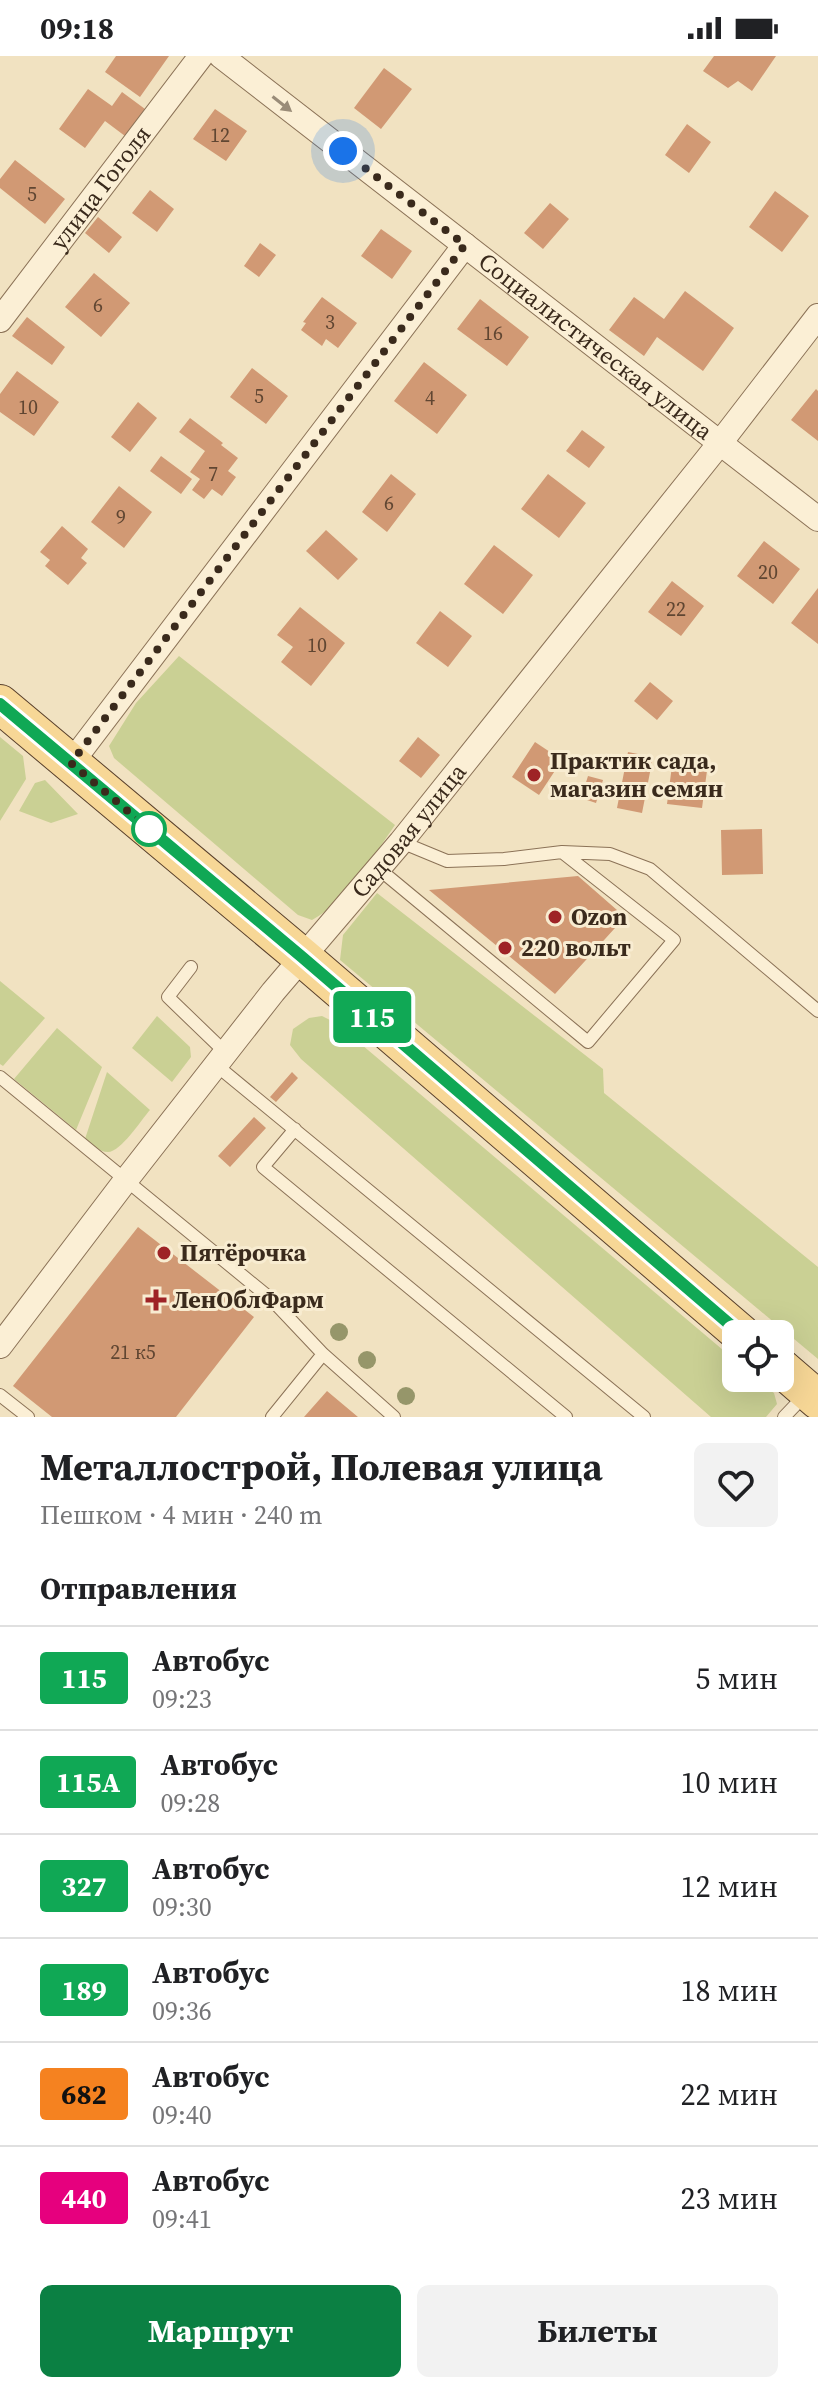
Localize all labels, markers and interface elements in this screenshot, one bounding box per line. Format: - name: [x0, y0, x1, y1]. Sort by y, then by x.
- text: 09:18: [40, 8, 114, 49]
- one-way arrow: [272, 95, 292, 111]
- street label: улица Гоголя: [42, 119, 158, 257]
- house number: 12: [210, 121, 230, 149]
- your location: [323, 131, 363, 171]
- house number: 5: [27, 180, 37, 208]
- street label: Социалистическая улица: [472, 245, 720, 448]
- house number: 6: [93, 291, 103, 319]
- house number: 3: [325, 308, 335, 336]
- house number: 16: [483, 319, 503, 347]
- house number: 5: [254, 382, 264, 410]
- house number: 4: [425, 384, 435, 412]
- house number: 10: [18, 393, 38, 421]
- house number: 7: [208, 460, 218, 488]
- house number: 6: [384, 489, 394, 517]
- house number: 9: [116, 503, 126, 531]
- house number: 20: [758, 558, 778, 586]
- house number: 22: [666, 595, 686, 623]
- house number: 10: [307, 631, 327, 659]
- place label: Практик сада, магазин семян: [550, 744, 723, 805]
- street label: Садовая улица: [344, 756, 474, 905]
- marker: Практик сада, магазин семян: [525, 766, 543, 784]
- unlabelled marker: [132, 812, 166, 846]
- place label: Ozon: [571, 900, 628, 933]
- marker: Ozon: [546, 908, 564, 926]
- place label: 220 вольт: [521, 931, 631, 964]
- marker: 220 вольт: [496, 939, 514, 957]
- line badge: 115: [326, 991, 418, 1043]
- text: 115: [349, 998, 395, 1036]
- place label: Пятёрочка: [180, 1236, 306, 1269]
- marker: Пятёрочка: [155, 1244, 173, 1262]
- place label: ЛенОблФарм: [172, 1283, 324, 1316]
- marker: ЛенОблФарм: [147, 1291, 165, 1309]
- map controls: [722, 1320, 794, 1392]
- button: locate: [722, 1320, 794, 1392]
- house number: 21 к5: [110, 1338, 156, 1366]
- text: Металлострой, Полевая улица: [40, 1441, 603, 1493]
- button: heart: [694, 1443, 778, 1527]
- text: Пешком · 4 мин · 240 m: [40, 1497, 322, 1533]
- text: Отправления: [40, 1568, 237, 1609]
- text: Автобус: [152, 1640, 270, 1681]
- text: 5 мин: [695, 1658, 778, 1699]
- text: 115: [61, 1659, 107, 1697]
- text: 09:23: [152, 1681, 212, 1717]
- text: Автобус: [160, 1744, 278, 1785]
- text: 10 мин: [680, 1762, 778, 1803]
- text: 115А: [56, 1763, 120, 1801]
- text: 09:28: [160, 1785, 220, 1821]
- text: Автобус: [152, 1848, 270, 1889]
- text: 12 мин: [680, 1866, 778, 1907]
- text: 327: [61, 1867, 107, 1905]
- text: 09:30: [152, 1889, 212, 1925]
- text: Автобус: [152, 1952, 270, 1993]
- text: 18 мин: [680, 1970, 778, 2011]
- text: 189: [61, 1971, 107, 2009]
- text: 09:36: [152, 1993, 212, 2029]
- text: Автобус: [152, 2056, 270, 2097]
- text: 22 мин: [680, 2074, 778, 2115]
- text: 682: [61, 2075, 107, 2113]
- text: 09:40: [152, 2097, 212, 2133]
- text: Автобус: [152, 2160, 270, 2201]
- text: 23 мин: [680, 2178, 778, 2219]
- text: 440: [61, 2179, 107, 2217]
- text: 09:41: [152, 2201, 212, 2237]
- button: Маршрут: [40, 2285, 401, 2377]
- button: Билеты: [417, 2285, 778, 2377]

